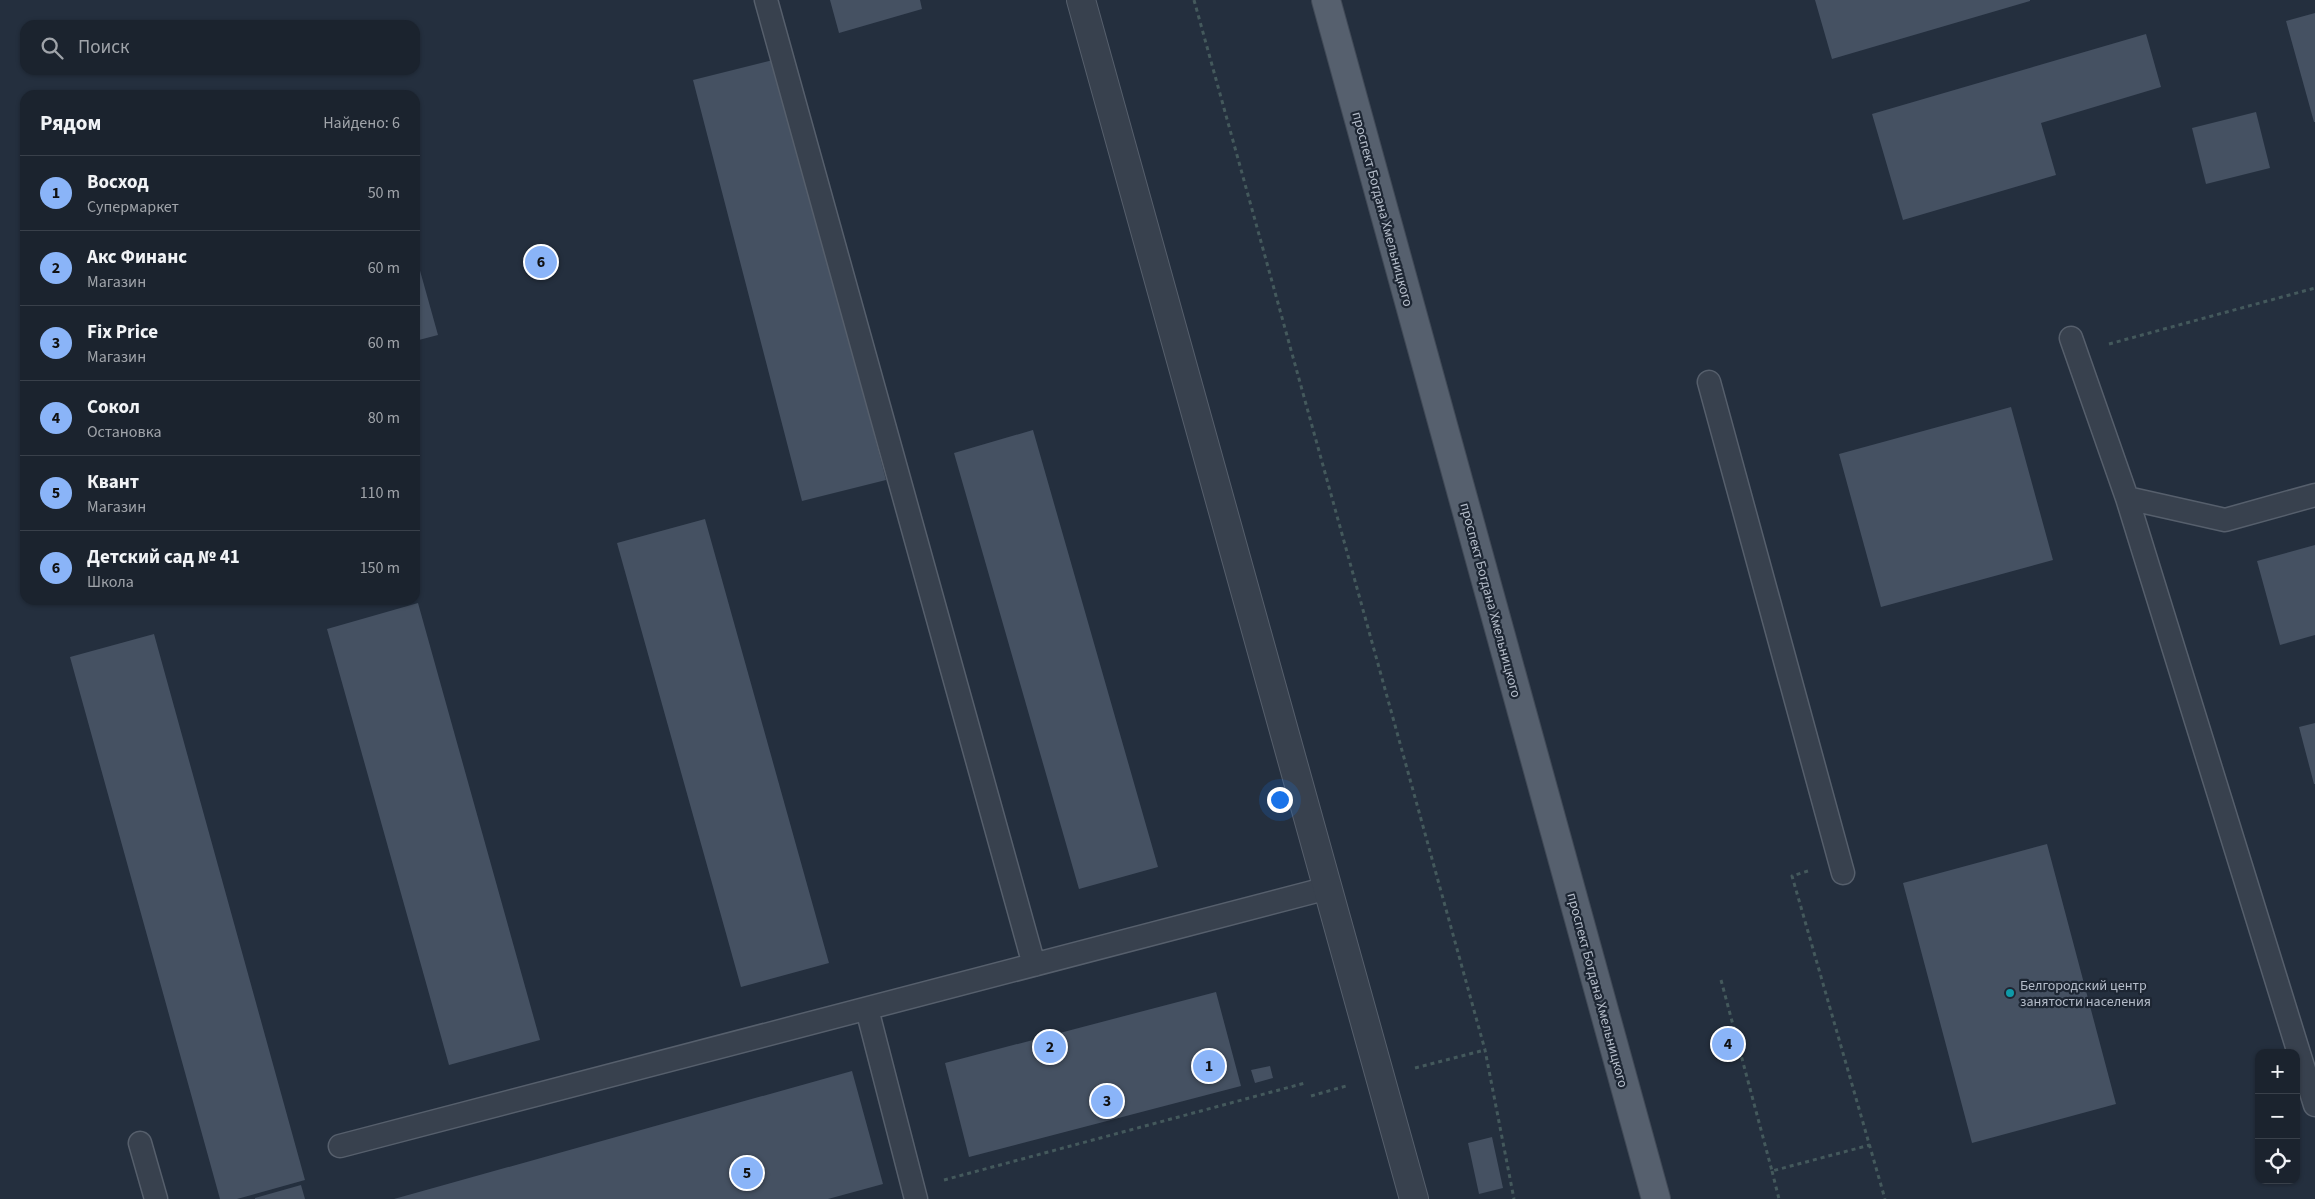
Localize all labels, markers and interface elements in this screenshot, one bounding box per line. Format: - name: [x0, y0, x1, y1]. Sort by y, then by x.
- search box: [20, 20, 420, 75]
- icon: search: [38, 34, 66, 62]
- text: Поиск: [78, 34, 129, 61]
- text: Рядом: [40, 108, 101, 138]
- street label: проспект Богдана Хмельницкого: [1346, 110, 1418, 309]
- text: Найдено: 6: [323, 112, 400, 134]
- text: Восход: [87, 169, 149, 196]
- text: 1: [52, 182, 60, 204]
- text: 50 m: [368, 182, 400, 204]
- text: Супермаркет: [87, 196, 179, 218]
- pin: 6: [525, 243, 557, 281]
- text: Акс Финанс: [87, 244, 187, 271]
- text: 2: [52, 257, 60, 279]
- text: 60 m: [368, 257, 400, 279]
- text: Магазин: [87, 271, 146, 293]
- text: Fix Price: [87, 319, 158, 346]
- text: 3: [52, 332, 60, 354]
- text: 60 m: [368, 332, 400, 354]
- text: Магазин: [87, 346, 146, 368]
- text: Сокол: [87, 394, 140, 421]
- text: 4: [52, 407, 60, 429]
- text: 80 m: [368, 407, 400, 429]
- text: Остановка: [87, 421, 161, 443]
- text: Квант: [87, 469, 139, 496]
- text: 5: [52, 482, 60, 504]
- text: 110 m: [360, 482, 400, 504]
- text: Магазин: [87, 496, 146, 518]
- street label: проспект Богдана Хмельницкого: [1454, 501, 1526, 700]
- text: Детский сад № 41: [87, 544, 240, 571]
- text: 6: [52, 557, 60, 579]
- text: 150 m: [360, 557, 400, 579]
- text: Школа: [87, 571, 134, 593]
- your location: [1267, 787, 1293, 813]
- street label: проспект Богдана Хмельницкого: [1561, 891, 1633, 1090]
- place label: Белгородский центр занятости населения: [2020, 976, 2151, 1012]
- marker: Белгородский центр занятости населения: [2004, 987, 2016, 999]
- pin: 4: [1712, 1025, 1744, 1063]
- pin: 2: [1034, 1028, 1066, 1066]
- pin: 1: [1193, 1047, 1225, 1085]
- map controls: [2255, 1049, 2300, 1184]
- button: +: [2255, 1049, 2300, 1094]
- pin: 3: [1091, 1082, 1123, 1120]
- button: −: [2255, 1094, 2300, 1139]
- button: locate: [2255, 1139, 2300, 1184]
- pin: 5: [731, 1154, 763, 1192]

